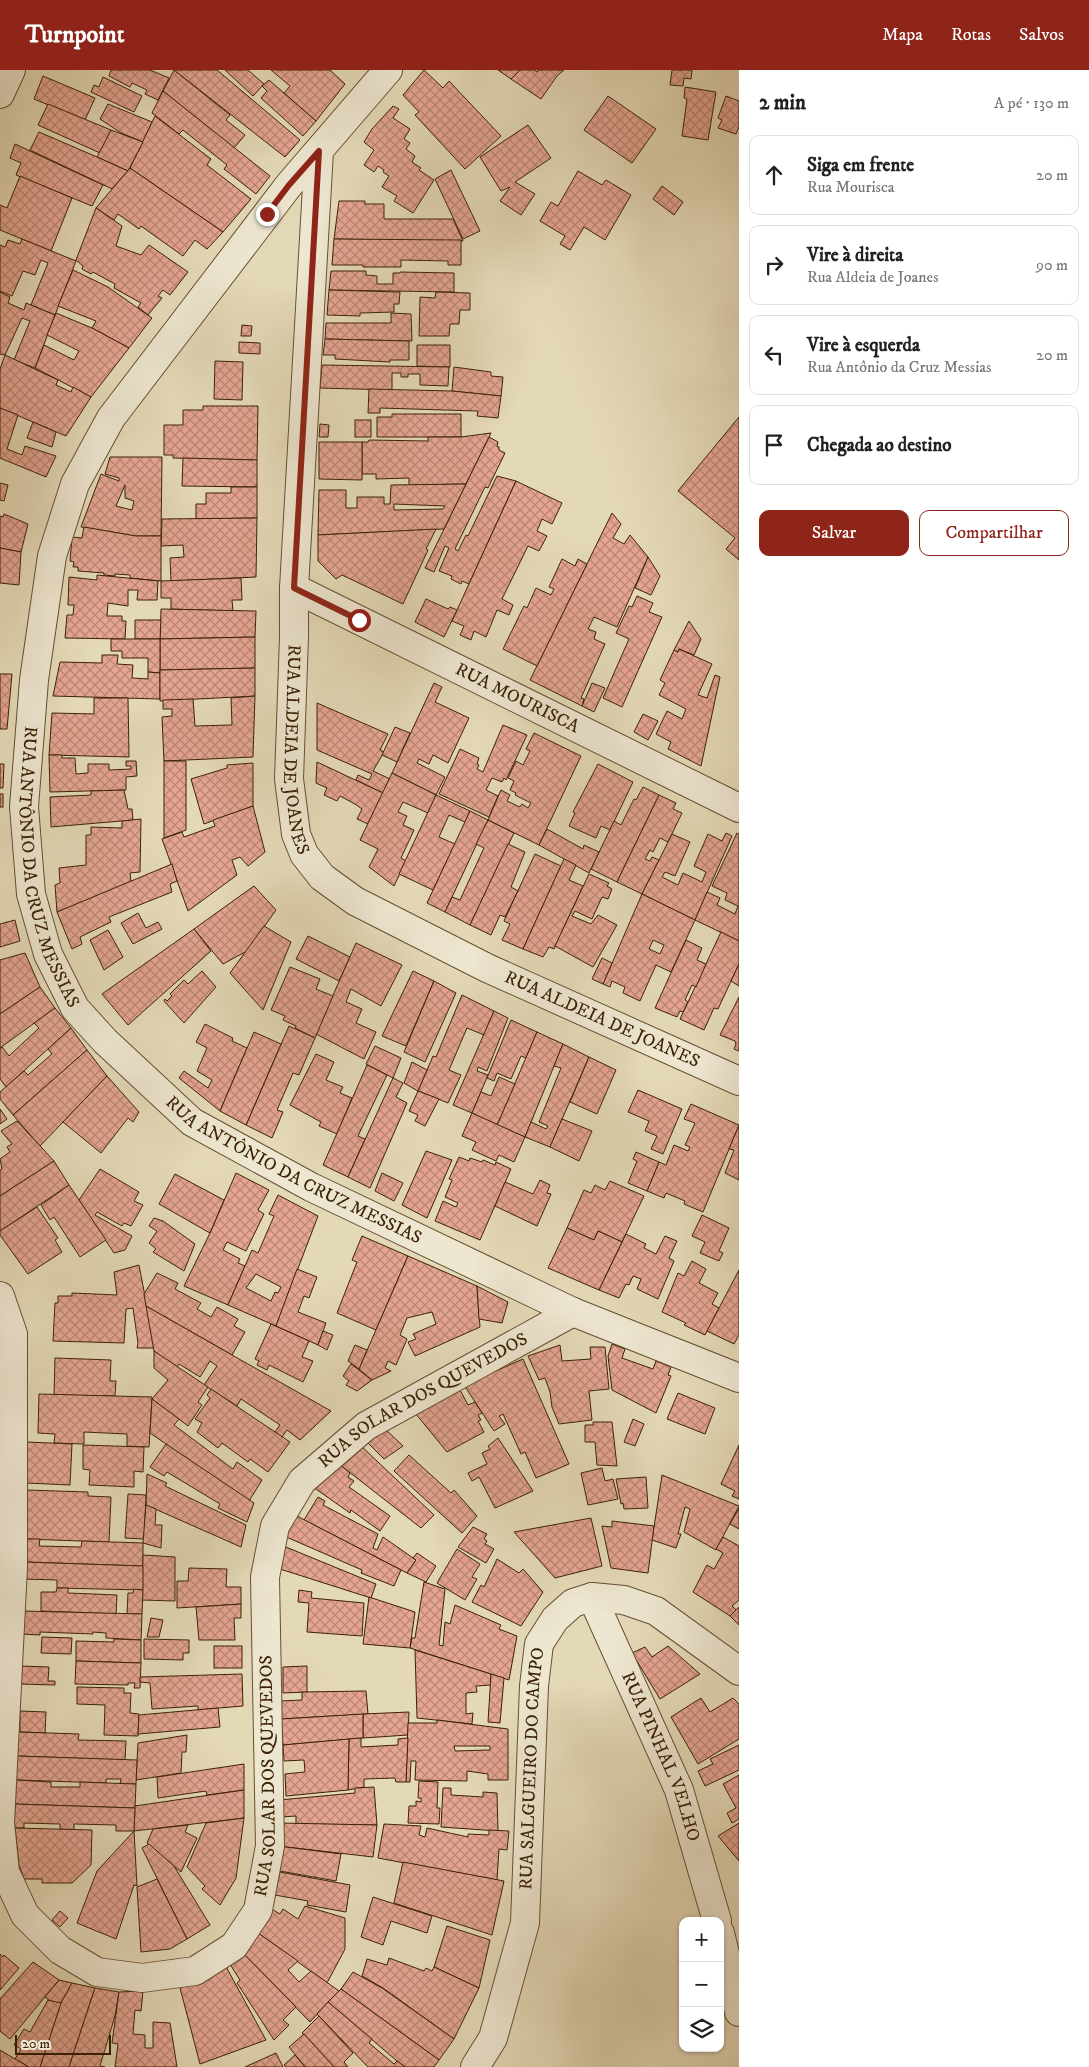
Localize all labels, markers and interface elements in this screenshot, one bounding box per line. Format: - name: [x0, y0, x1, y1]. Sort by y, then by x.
- text: Turnpoint: [25, 20, 124, 50]
- text: Mapa: [882, 24, 923, 46]
- text: Rotas: [951, 24, 991, 46]
- text: Salvos: [1019, 24, 1064, 46]
- text: 2 min: [759, 90, 806, 116]
- text: A pé · 130 m: [994, 93, 1069, 113]
- text: Siga em frente: [807, 154, 914, 177]
- icon: ahead: [760, 161, 788, 189]
- text: 20 m: [1036, 165, 1068, 185]
- text: Rua Mourisca: [807, 177, 895, 197]
- route end: [256, 203, 279, 226]
- text: Vire à direita: [807, 244, 903, 267]
- icon: right: [760, 251, 788, 279]
- text: 90 m: [1036, 255, 1068, 275]
- text: Rua Aldeia de Joanes: [807, 267, 939, 287]
- text: Vire à esquerda: [807, 334, 920, 357]
- icon: left: [760, 341, 788, 369]
- text: 20 m: [1036, 345, 1068, 365]
- text: Rua Antônio da Cruz Messias: [807, 357, 991, 377]
- icon: arrive: [760, 431, 788, 459]
- text: Chegada ao destino: [807, 434, 952, 457]
- button: Salvar: [759, 510, 909, 556]
- button: Compartilhar: [919, 510, 1069, 556]
- route start: [348, 609, 371, 632]
- street label: RUA ALDEIA DE JOANES: [278, 644, 314, 858]
- street label: RUA MOURISCA: [452, 658, 583, 739]
- street label: RUA ANTÔNIO DA CRUZ MESSIAS: [13, 725, 84, 1011]
- street label: RUA ALDEIA DE JOANES: [501, 966, 703, 1073]
- street label: RUA ANTÔNIO DA CRUZ MESSIAS: [161, 1092, 425, 1249]
- street label: RUA SOLAR DOS QUEVEDOS: [314, 1328, 532, 1473]
- street label: RUA SALGUEIRO DO CAMPO: [515, 1646, 549, 1890]
- street label: RUA SOLAR DOS QUEVEDOS: [250, 1655, 281, 1899]
- street label: RUA PINHAL VELHO: [616, 1668, 704, 1844]
- map controls: [679, 1917, 724, 2052]
- button: +: [679, 1917, 724, 1962]
- button: −: [679, 1962, 724, 2007]
- button: layers: [679, 2007, 724, 2052]
- scale bar: [15, 2032, 111, 2055]
- text: 20 m: [22, 2035, 50, 2053]

